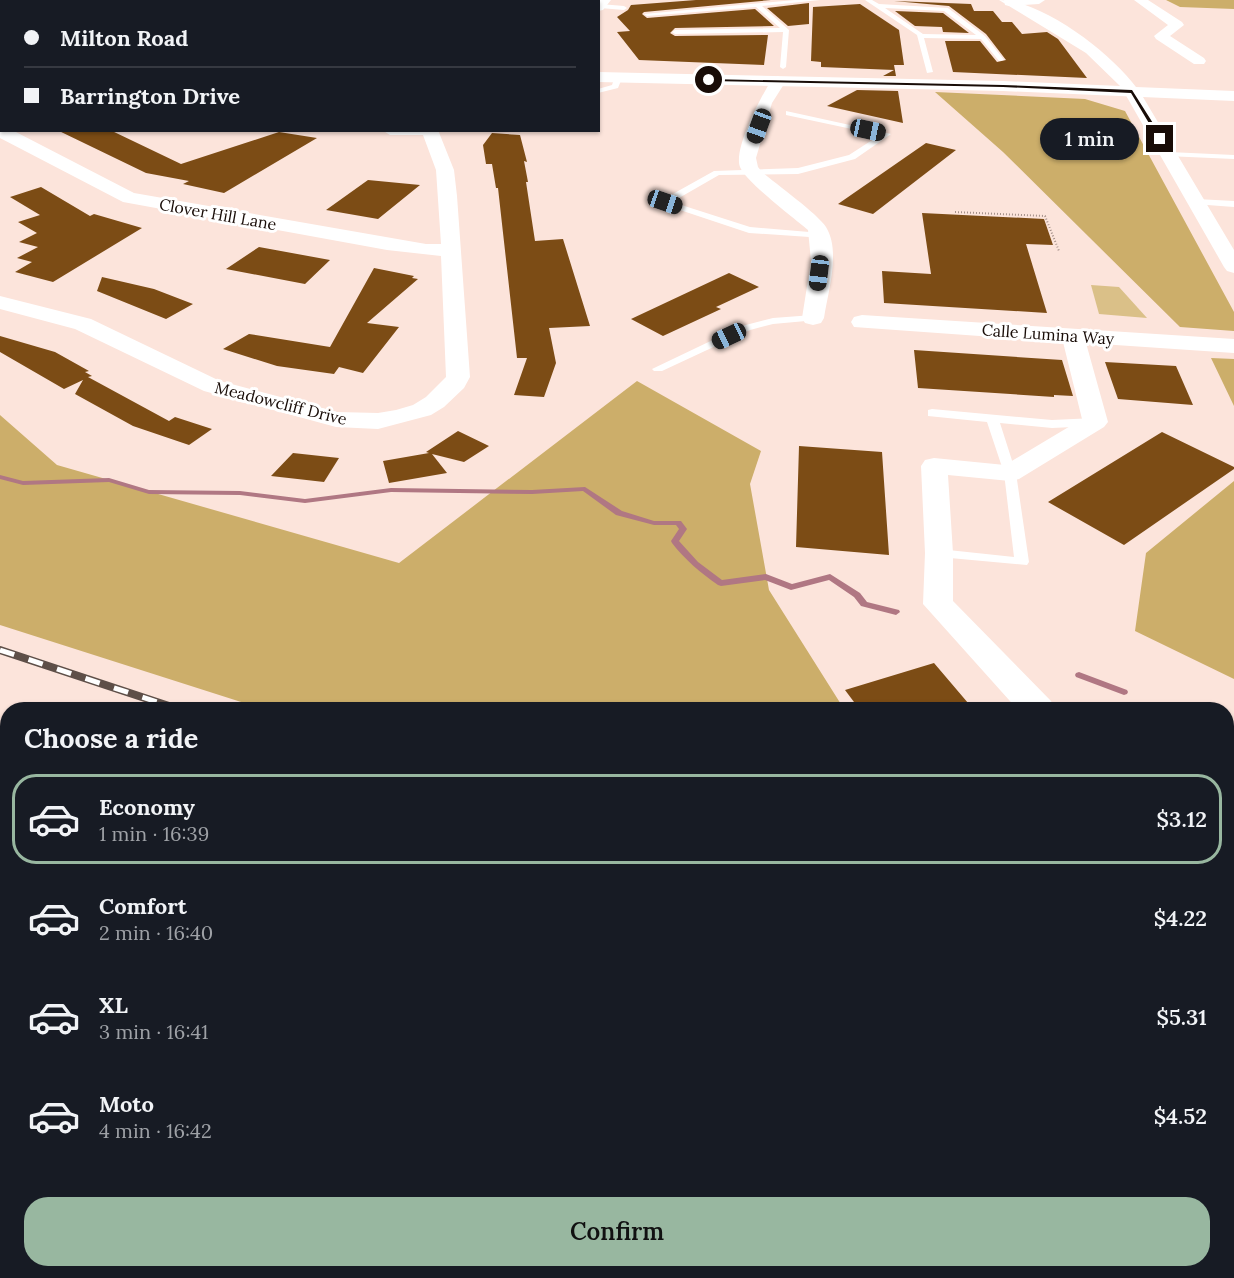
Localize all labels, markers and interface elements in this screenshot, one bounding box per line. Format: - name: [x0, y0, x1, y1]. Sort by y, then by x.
- text: Milton Road: [60, 24, 188, 52]
- route start: [695, 66, 722, 93]
- text: Barrington Drive: [60, 82, 240, 110]
- car: [744, 106, 774, 146]
- car: [849, 117, 887, 143]
- callout: 1 min: [1040, 118, 1139, 160]
- route end: [1146, 125, 1173, 152]
- text: 1 min: [1064, 126, 1115, 151]
- car: [645, 188, 685, 216]
- street label: Clover Hill Lane: [158, 194, 278, 234]
- car: [808, 254, 830, 292]
- street label: Calle Lumina Way: [981, 319, 1115, 349]
- car: [709, 320, 749, 352]
- street label: Meadowcliff Drive: [213, 377, 349, 429]
- text: Choose a ride: [24, 721, 198, 755]
- icon: car: [27, 792, 81, 846]
- text: Economy: [99, 793, 195, 821]
- text: $3.12: [1157, 805, 1207, 833]
- text: 1 min · 16:39: [99, 821, 209, 846]
- icon: car: [27, 891, 81, 945]
- text: Comfort: [99, 892, 187, 920]
- text: $4.22: [1154, 904, 1207, 932]
- text: 2 min · 16:40: [99, 920, 213, 945]
- icon: car: [27, 990, 81, 1044]
- text: XL: [99, 991, 128, 1019]
- text: $5.31: [1156, 1003, 1207, 1031]
- text: 3 min · 16:41: [99, 1019, 209, 1044]
- icon: car: [27, 1089, 81, 1143]
- text: Moto: [99, 1090, 154, 1118]
- text: $4.52: [1154, 1102, 1207, 1130]
- text: 4 min · 16:42: [99, 1118, 212, 1143]
- button: Confirm: [24, 1197, 1210, 1266]

